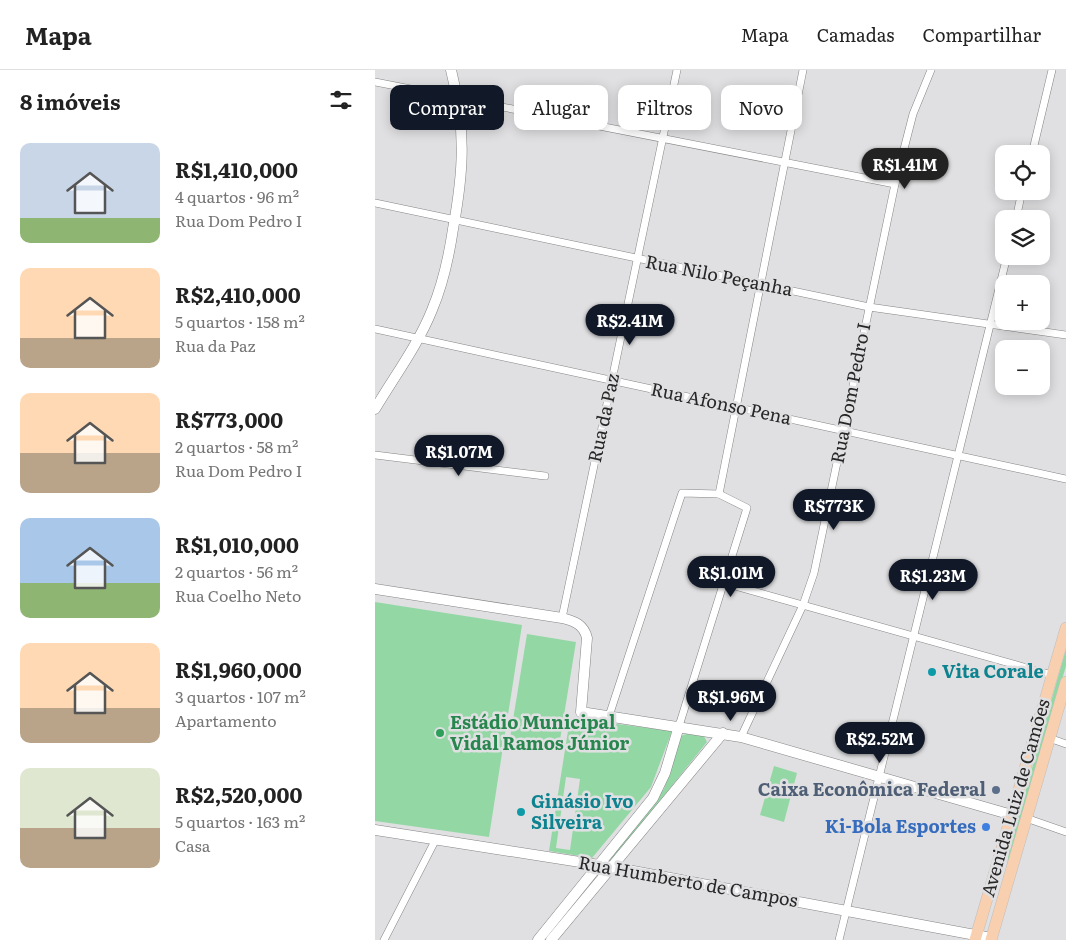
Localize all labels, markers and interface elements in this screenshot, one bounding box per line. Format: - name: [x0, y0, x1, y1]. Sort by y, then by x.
- text: Mapa: [25, 17, 92, 52]
- text: Mapa: [741, 21, 789, 48]
- text: Camadas: [817, 21, 894, 48]
- text: Compartilhar: [922, 21, 1041, 48]
- text: 8 imóveis: [20, 85, 120, 116]
- chip: Comprar: [390, 85, 504, 130]
- chip: Alugar: [514, 85, 608, 130]
- chip: Filtros: [618, 85, 711, 130]
- chip: Novo: [721, 85, 802, 130]
- icon: filters: [327, 86, 355, 114]
- map controls: [995, 145, 1050, 395]
- button: locate: [995, 145, 1050, 200]
- pin: R$1.41M: [859, 148, 951, 190]
- text: R$1.41M: [873, 152, 937, 176]
- text: R$1,410,000: [175, 153, 298, 184]
- icon: home: [60, 163, 120, 223]
- text: 4 quartos · 96 m²: [175, 184, 299, 208]
- text: Rua Dom Pedro I: [175, 208, 302, 232]
- button: layers: [995, 210, 1050, 265]
- street label: Rua Nilo Peçanha: [643, 247, 796, 302]
- button: +: [995, 275, 1050, 330]
- text: R$2,410,000: [175, 278, 301, 309]
- icon: home: [60, 288, 120, 348]
- pin: R$2.41M: [584, 304, 676, 346]
- text: R$2.41M: [597, 308, 663, 332]
- text: 5 quartos · 158 m²: [175, 309, 305, 333]
- street label: Rua Dom Pedro I: [823, 320, 876, 466]
- text: Rua da Paz: [175, 333, 256, 357]
- button: −: [995, 340, 1050, 395]
- street label: Rua da Paz: [580, 370, 625, 465]
- street label: Rua Afonso Pena: [649, 374, 794, 431]
- text: R$773,000: [175, 403, 283, 434]
- icon: home: [60, 413, 120, 473]
- text: 2 quartos · 58 m²: [175, 434, 298, 458]
- pin: R$1.07M: [413, 434, 505, 477]
- text: R$1.07M: [425, 439, 493, 463]
- text: Rua Dom Pedro I: [175, 458, 302, 482]
- pin: R$773K: [793, 488, 875, 531]
- text: R$773K: [804, 493, 864, 517]
- text: R$1,010,000: [175, 528, 299, 559]
- icon: home: [60, 538, 120, 598]
- pin: R$1.01M: [685, 556, 777, 598]
- pin: R$1.23M: [887, 558, 979, 601]
- text: 2 quartos · 56 m²: [175, 559, 298, 583]
- text: R$1.01M: [698, 560, 764, 584]
- text: R$1.23M: [900, 563, 966, 587]
- text: Rua Coelho Neto: [175, 583, 301, 607]
- text: R$1,960,000: [175, 653, 302, 684]
- place label: Vita Corale: [942, 657, 1044, 684]
- icon: home: [60, 663, 120, 723]
- marker: Vita Corale: [926, 666, 938, 678]
- pin: R$1.96M: [685, 680, 777, 722]
- text: 3 quartos · 107 m²: [175, 684, 306, 708]
- text: R$1.96M: [697, 684, 765, 708]
- street label: Avenida Luiz de Camões: [973, 695, 1056, 900]
- text: Apartamento: [175, 708, 277, 732]
- place label: Estádio Municipal Vidal Ramos Júnior: [450, 708, 630, 756]
- pin: R$2.52M: [834, 722, 926, 764]
- text: R$2.52M: [846, 726, 914, 750]
- marker: Estádio Municipal Vidal Ramos Júnior: [434, 727, 446, 739]
- place label: Caixa Econômica Federal: [758, 775, 986, 802]
- text: R$2,520,000: [175, 778, 302, 809]
- marker: Caixa Econômica Federal: [990, 784, 1002, 796]
- place label: Ginásio Ivo Silveira: [531, 787, 633, 835]
- icon: home: [60, 788, 120, 848]
- marker: Ginásio Ivo Silveira: [515, 806, 527, 818]
- text: 5 quartos · 163 m²: [175, 809, 305, 833]
- place label: Ki-Bola Esportes: [825, 812, 976, 839]
- marker: Ki-Bola Esportes: [980, 821, 992, 833]
- text: Casa: [175, 833, 210, 857]
- street label: Rua Humberto de Campos: [576, 848, 800, 913]

